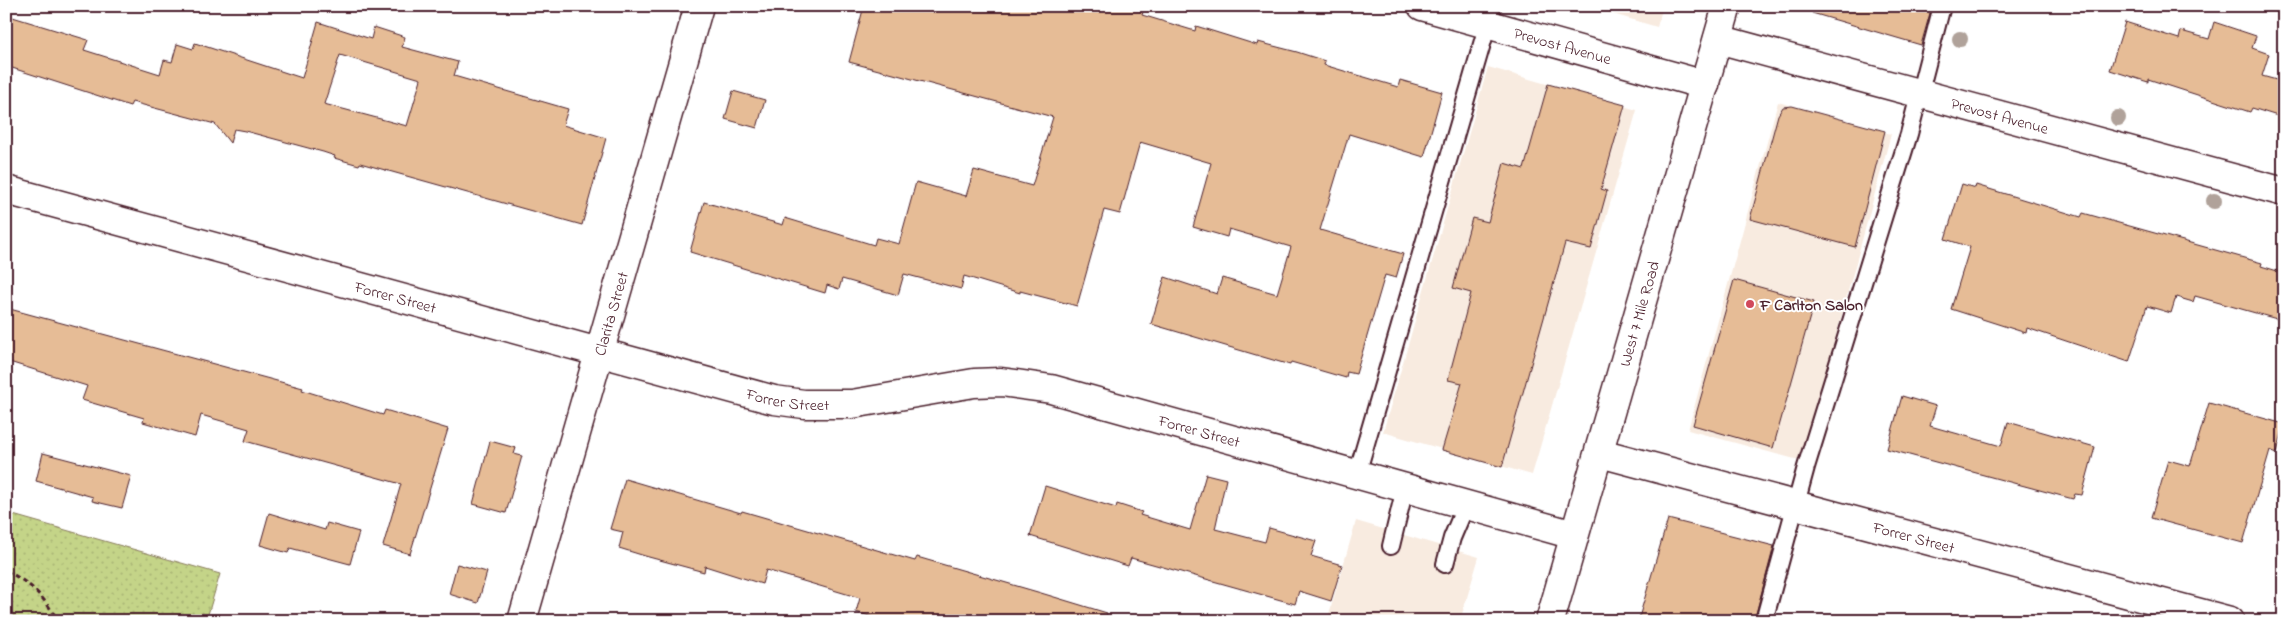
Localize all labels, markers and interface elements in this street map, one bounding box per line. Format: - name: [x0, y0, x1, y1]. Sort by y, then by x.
- street label: Prevost Avenue: [1511, 22, 1614, 72]
- street label: Prevost Avenue: [1948, 92, 2052, 142]
- street label: West 7 Mile Road: [1614, 258, 1667, 370]
- street label: Clarita Street: [589, 269, 636, 359]
- street label: Forrer Street: [351, 276, 439, 321]
- place label: F Carlton Salon: [1759, 294, 1863, 318]
- marker: F Carlton Salon: [1744, 298, 1756, 310]
- street label: Forrer Street: [742, 383, 830, 418]
- street label: Forrer Street: [1155, 409, 1243, 455]
- street label: Forrer Street: [1869, 516, 1958, 561]

